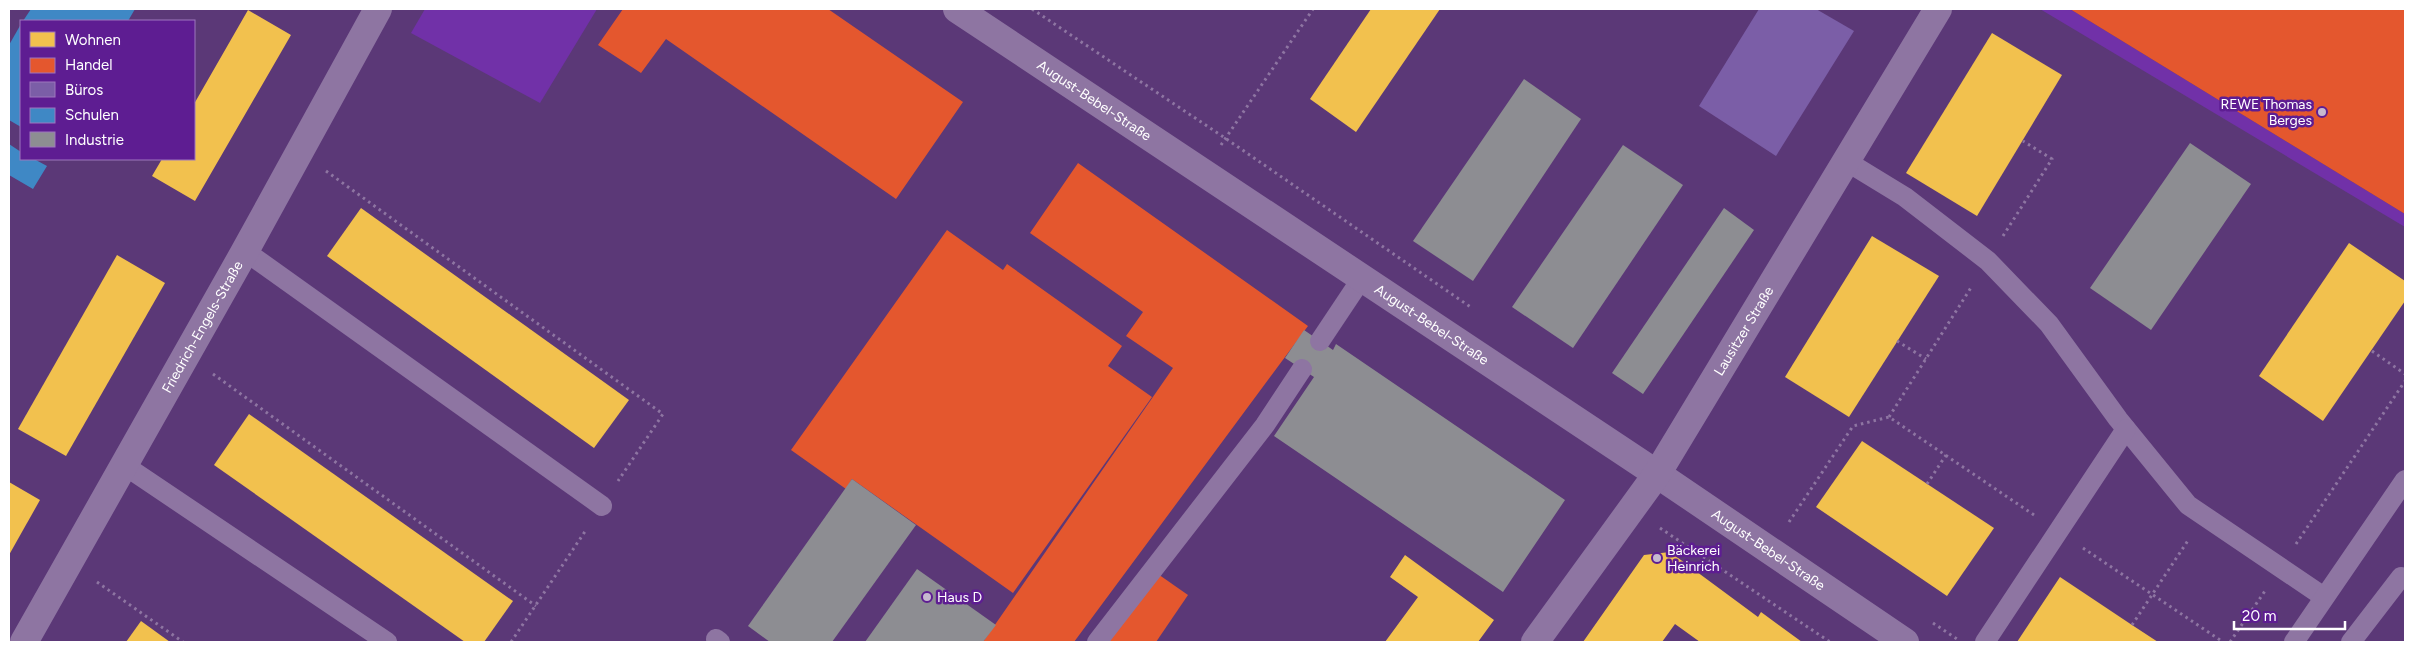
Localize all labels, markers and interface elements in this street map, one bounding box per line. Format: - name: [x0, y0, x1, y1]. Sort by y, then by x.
- legend: [20, 20, 195, 160]
- text: Wohnen: [65, 31, 121, 49]
- text: Handel: [65, 56, 113, 74]
- street label: August-Bebel-Straße: [1034, 56, 1155, 144]
- text: Büros: [65, 81, 103, 99]
- place label: REWE Thomas Berges: [2221, 96, 2312, 129]
- text: Schulen: [65, 106, 119, 124]
- marker: REWE Thomas Berges: [2316, 106, 2328, 118]
- text: Industrie: [65, 131, 124, 149]
- street label: Friedrich-Engels-Straße: [158, 257, 246, 396]
- street label: August-Bebel-Straße: [1372, 280, 1492, 369]
- street label: Lausitzer Straße: [1710, 283, 1777, 379]
- street label: August-Bebel-Straße: [1708, 505, 1829, 594]
- place label: Bäckerei Heinrich: [1667, 542, 1720, 575]
- marker: Bäckerei Heinrich: [1651, 552, 1663, 564]
- place label: Haus D: [937, 589, 982, 606]
- marker: Haus D: [921, 591, 933, 603]
- scale bar: [2234, 598, 2345, 630]
- text: 20 m: [2242, 607, 2276, 625]

